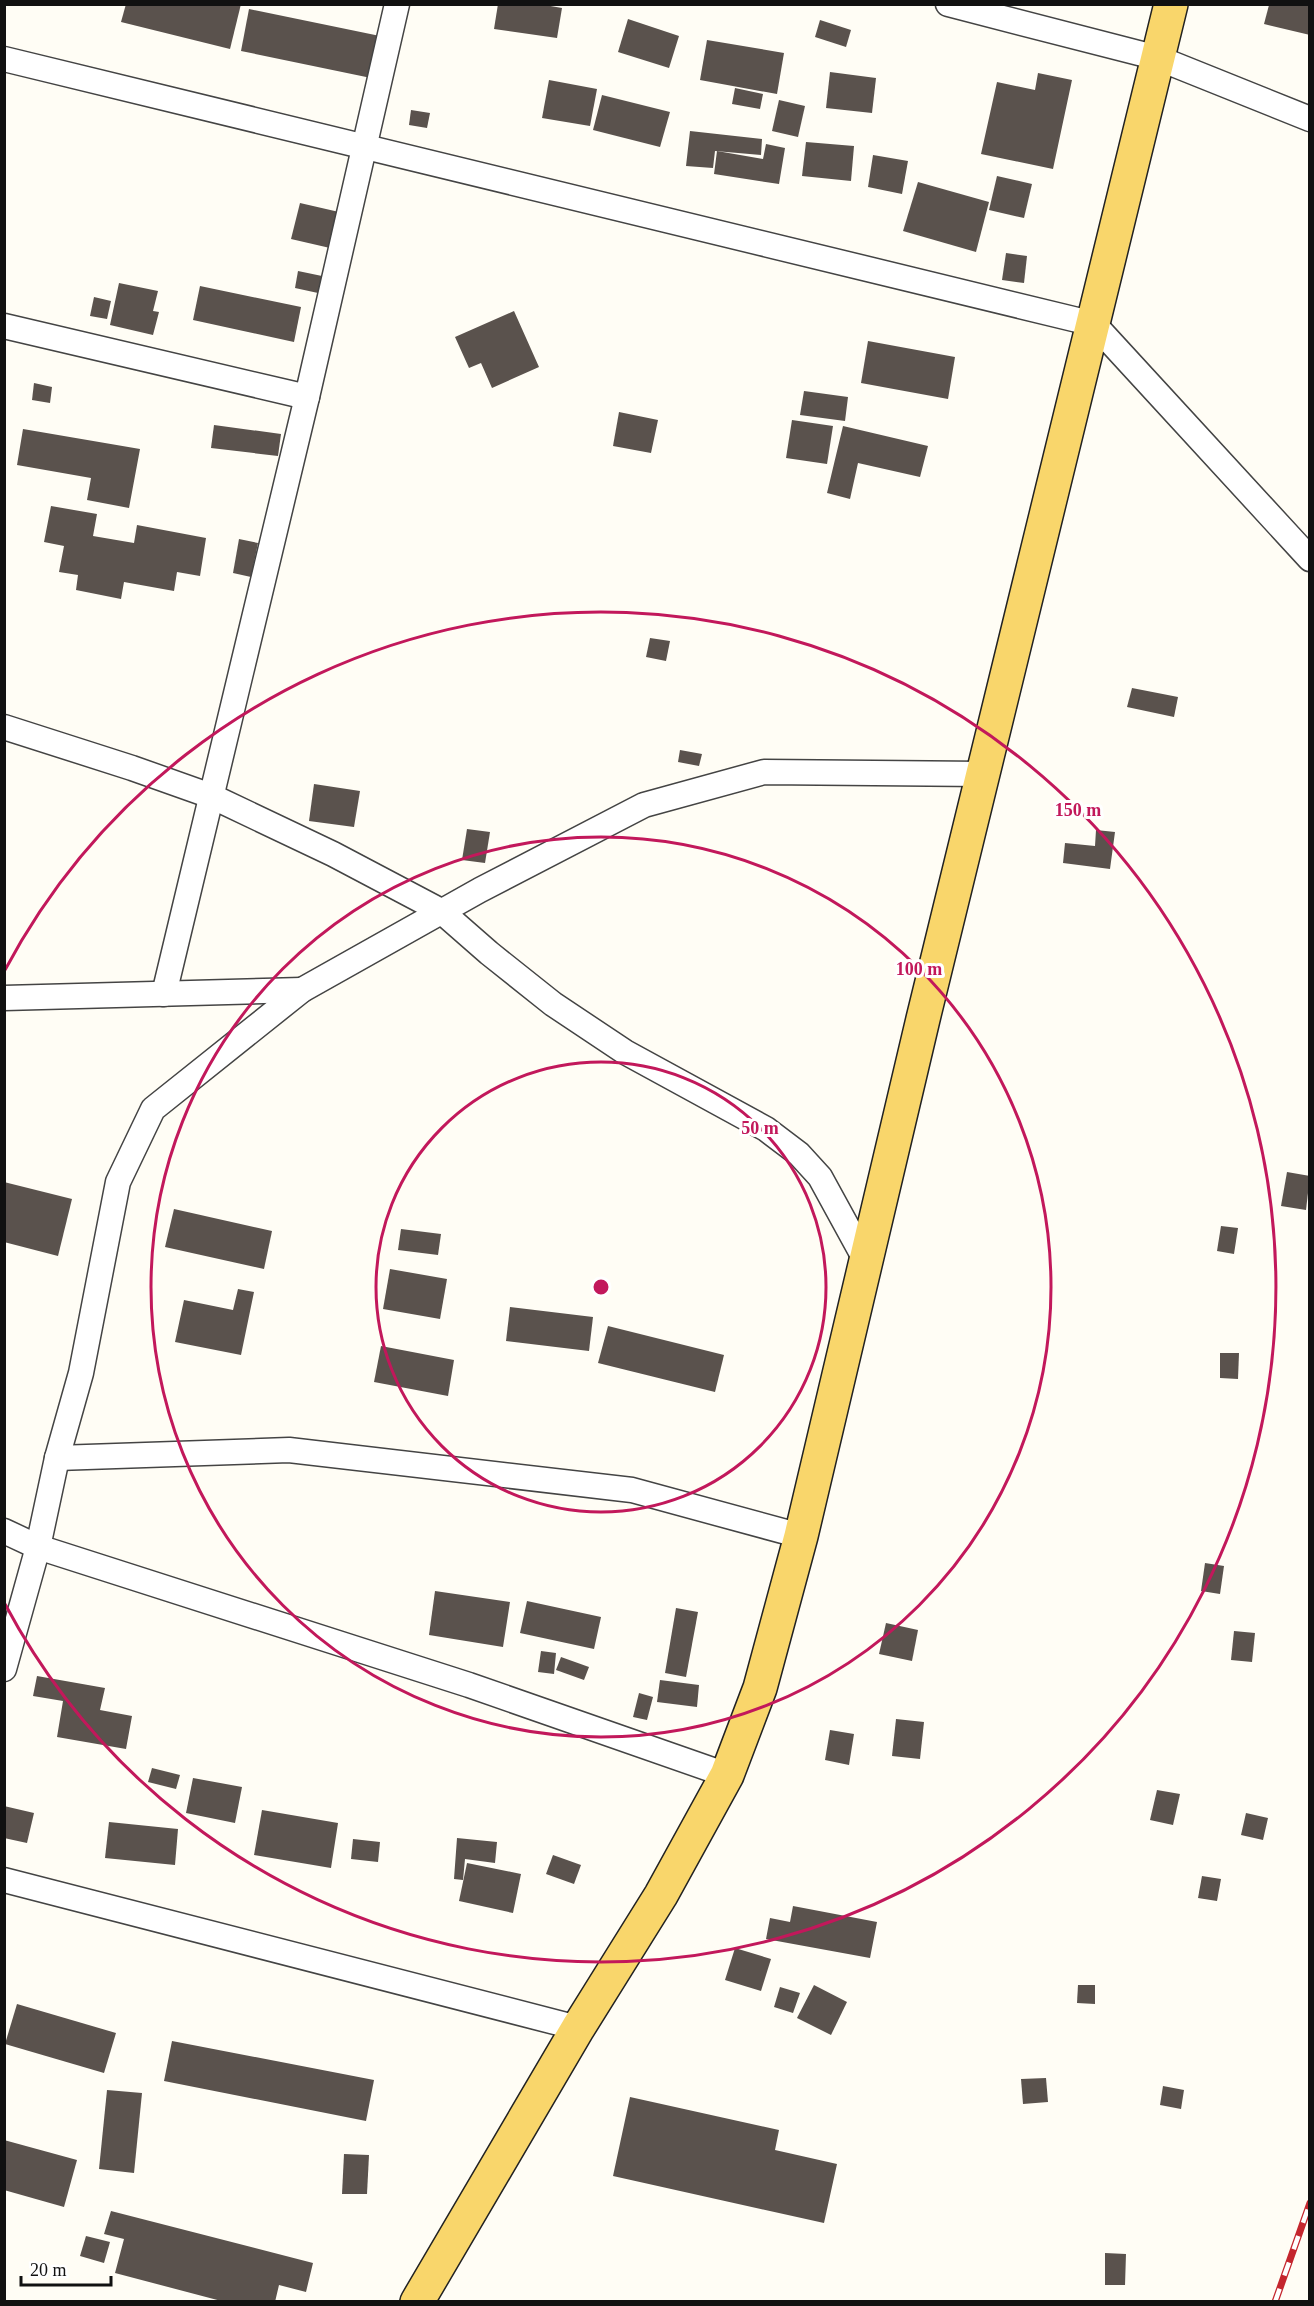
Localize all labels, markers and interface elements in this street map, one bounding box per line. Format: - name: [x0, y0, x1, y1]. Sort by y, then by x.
- text: 150 m: [1055, 800, 1101, 820]
- text: 100 m: [896, 959, 942, 979]
- text: 50 m: [741, 1118, 779, 1138]
- centre of rings: [591, 1277, 611, 1297]
- scale bar: [21, 2249, 111, 2287]
- text: 20 m: [30, 2260, 67, 2280]

